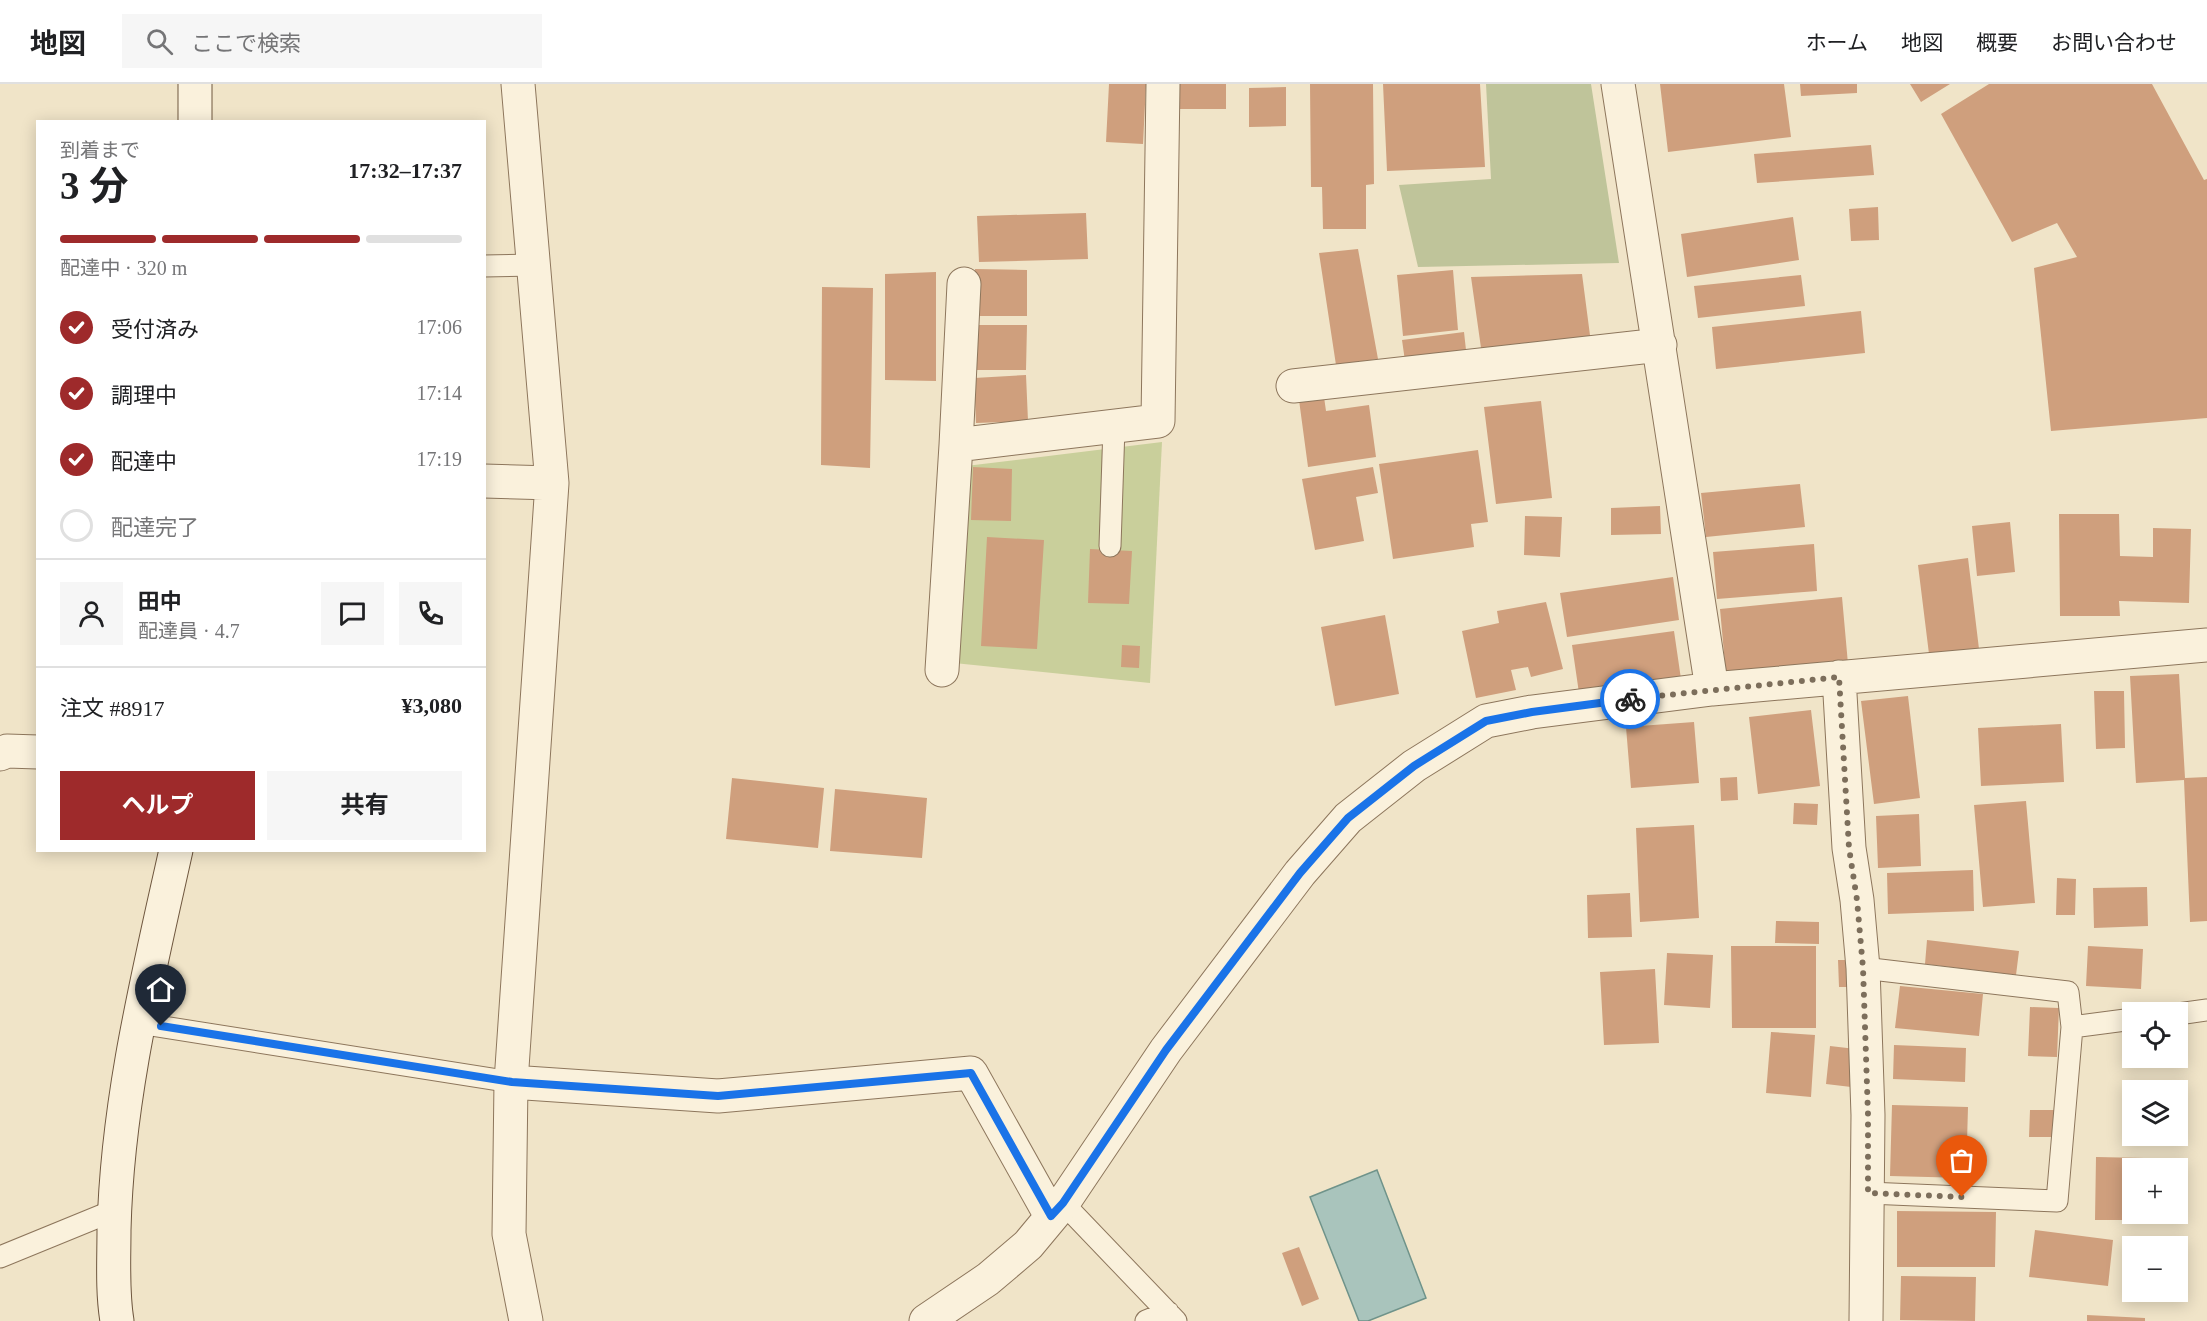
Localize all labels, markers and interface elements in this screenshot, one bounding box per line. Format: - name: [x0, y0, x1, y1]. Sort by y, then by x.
- search box: [122, 14, 542, 68]
- icon: search: [143, 25, 176, 58]
- text: 地図: [30, 28, 86, 59]
- text: ここで検索: [191, 31, 301, 56]
- text: ホーム: [1806, 31, 1868, 55]
- text: 地図: [1901, 31, 1943, 55]
- text: 概要: [1976, 31, 2018, 55]
- text: お問い合わせ: [2051, 31, 2177, 55]
- text: 到着まで: [60, 139, 140, 161]
- text: 17:32–17:37: [348, 158, 462, 183]
- text: 3 分: [60, 164, 128, 207]
- text: 配達中 · 320 m: [60, 257, 187, 279]
- icon: check: [60, 311, 93, 344]
- text: 17:06: [416, 316, 462, 338]
- text: 受付済み: [111, 317, 199, 342]
- icon: check: [60, 377, 93, 410]
- text: 17:14: [416, 382, 462, 404]
- text: 調理中: [111, 383, 177, 408]
- icon: check: [60, 443, 93, 476]
- text: 17:19: [416, 448, 462, 470]
- text: 配達中: [111, 449, 177, 474]
- text: 配達完了: [111, 515, 199, 540]
- button: person: [60, 582, 123, 645]
- button: chat: [321, 582, 384, 645]
- button: phone: [399, 582, 462, 645]
- text: 田中: [138, 589, 182, 614]
- text: 配達員 · 4.7: [138, 620, 240, 642]
- courier: [1600, 669, 1660, 729]
- icon: bike: [1614, 683, 1647, 716]
- text: ¥3,080: [402, 693, 462, 718]
- text: 注文 #8917: [60, 696, 165, 721]
- button: ヘルプ: [60, 771, 255, 840]
- button: 共有: [267, 771, 462, 840]
- pin: [135, 964, 186, 1026]
- icon: home: [144, 973, 177, 1006]
- map controls: [2122, 1002, 2188, 1302]
- button: locate: [2122, 1002, 2188, 1068]
- button: layers: [2122, 1080, 2188, 1146]
- pin: [1936, 1135, 1987, 1197]
- icon: bag: [1945, 1144, 1978, 1177]
- button: +: [2122, 1158, 2188, 1224]
- button: −: [2122, 1236, 2188, 1302]

